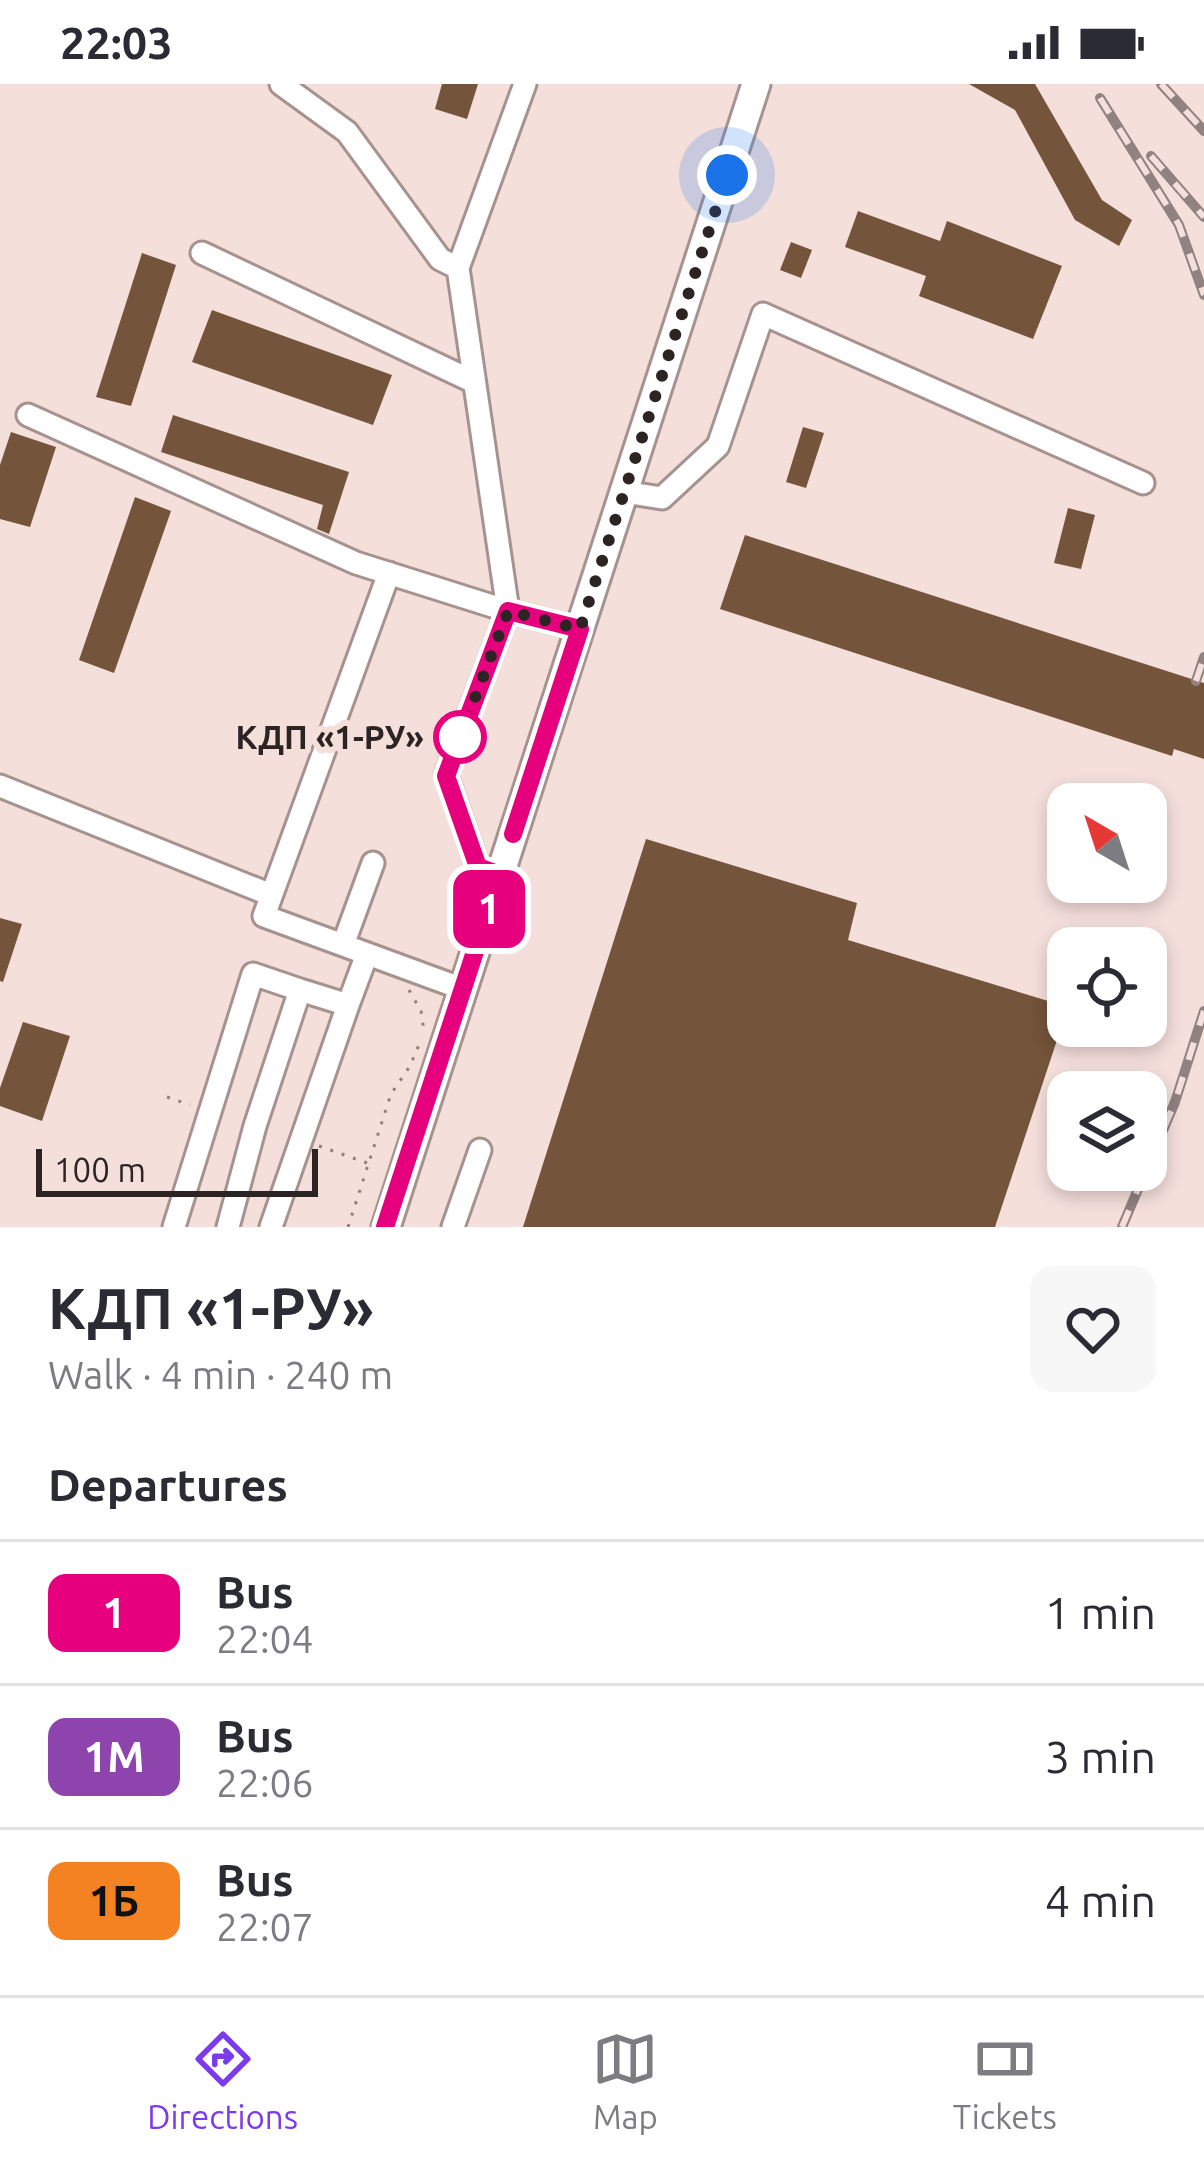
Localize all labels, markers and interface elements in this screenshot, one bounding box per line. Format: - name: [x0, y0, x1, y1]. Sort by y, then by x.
- text: 22:03: [60, 17, 173, 68]
- your location: [697, 145, 757, 205]
- marker: КДП «1-РУ»: [435, 712, 485, 762]
- place label: КДП «1-РУ»: [235, 718, 424, 755]
- north arrow: [1047, 783, 1167, 903]
- map controls: [1047, 783, 1167, 1191]
- line badge: 1: [450, 870, 528, 948]
- text: 1: [477, 885, 501, 932]
- button: locate: [1047, 927, 1167, 1047]
- button: layers: [1047, 1071, 1167, 1191]
- scale bar: [36, 1143, 318, 1196]
- text: 100 m: [54, 1151, 146, 1188]
- button: heart: [1030, 1266, 1156, 1392]
- text: КДП «1-РУ»: [48, 1276, 374, 1340]
- text: Walk · 4 min · 240 m: [48, 1353, 393, 1396]
- text: Departures: [48, 1459, 288, 1510]
- text: Bus: [216, 1566, 293, 1617]
- text: 1 min: [1045, 1587, 1156, 1638]
- text: 1: [102, 1589, 126, 1636]
- text: 22:04: [216, 1617, 314, 1660]
- text: Bus: [216, 1710, 293, 1761]
- text: 3 min: [1045, 1731, 1156, 1782]
- text: 1М: [83, 1733, 145, 1780]
- text: 22:06: [216, 1761, 314, 1804]
- text: Bus: [216, 1854, 293, 1905]
- text: 4 min: [1045, 1875, 1156, 1926]
- text: 1Б: [89, 1877, 139, 1924]
- text: 22:07: [216, 1905, 314, 1948]
- tab: Directions: [147, 2026, 298, 2135]
- tab: Map: [592, 2026, 658, 2135]
- tab: Tickets: [953, 2026, 1057, 2135]

